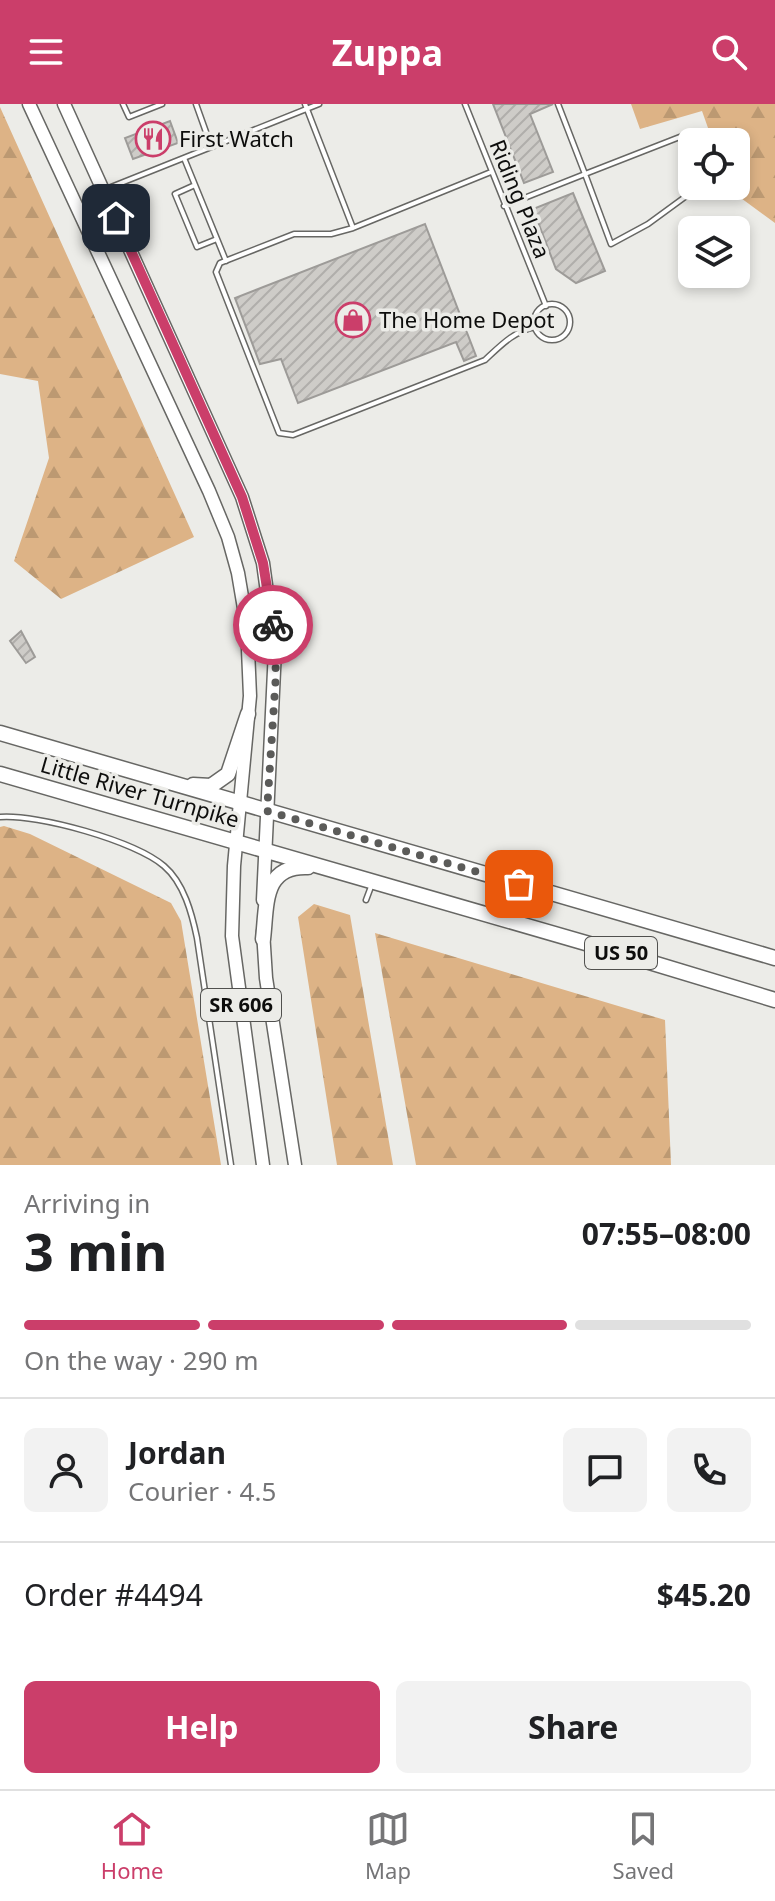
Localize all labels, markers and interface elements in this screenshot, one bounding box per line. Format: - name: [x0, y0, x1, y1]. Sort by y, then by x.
- text: Zuppa: [332, 28, 443, 77]
- icon: menu: [24, 30, 68, 74]
- icon: search: [707, 30, 751, 74]
- restaurant icon: First Watch: [134, 120, 172, 158]
- place label: First Watch: [179, 123, 294, 153]
- map controls: [678, 128, 750, 288]
- button: locate: [678, 128, 750, 200]
- street label: Riding Plaza: [484, 135, 558, 262]
- pin: [82, 184, 150, 252]
- icon: home: [94, 196, 138, 240]
- button: layers: [678, 216, 750, 288]
- shop icon: The Home Depot: [334, 301, 372, 339]
- place label: The Home Depot: [379, 304, 555, 334]
- courier: [233, 585, 313, 665]
- icon: bike: [251, 603, 295, 647]
- street label: Little River Turnpike: [37, 748, 243, 834]
- pin: [485, 850, 553, 918]
- icon: bag: [497, 862, 541, 906]
- road number: US 50: [585, 937, 657, 969]
- road number: SR 606: [201, 989, 281, 1021]
- text: Arriving in: [24, 1185, 150, 1221]
- text: 07:55–08:00: [582, 1213, 751, 1254]
- text: 3 min: [24, 1215, 167, 1286]
- text: On the way · 290 m: [24, 1342, 258, 1378]
- button: person: [24, 1428, 108, 1512]
- button: chat: [563, 1428, 647, 1512]
- button: phone: [667, 1428, 751, 1512]
- text: Jordan: [128, 1432, 226, 1473]
- text: Courier · 4.5: [128, 1473, 276, 1509]
- text: Order #4494: [24, 1574, 203, 1615]
- text: $45.20: [657, 1574, 751, 1615]
- button: Help: [24, 1681, 380, 1773]
- button: Share: [396, 1681, 751, 1773]
- tab: Home: [101, 1807, 163, 1885]
- tab: Map: [365, 1807, 411, 1885]
- tab: Saved: [613, 1807, 674, 1885]

